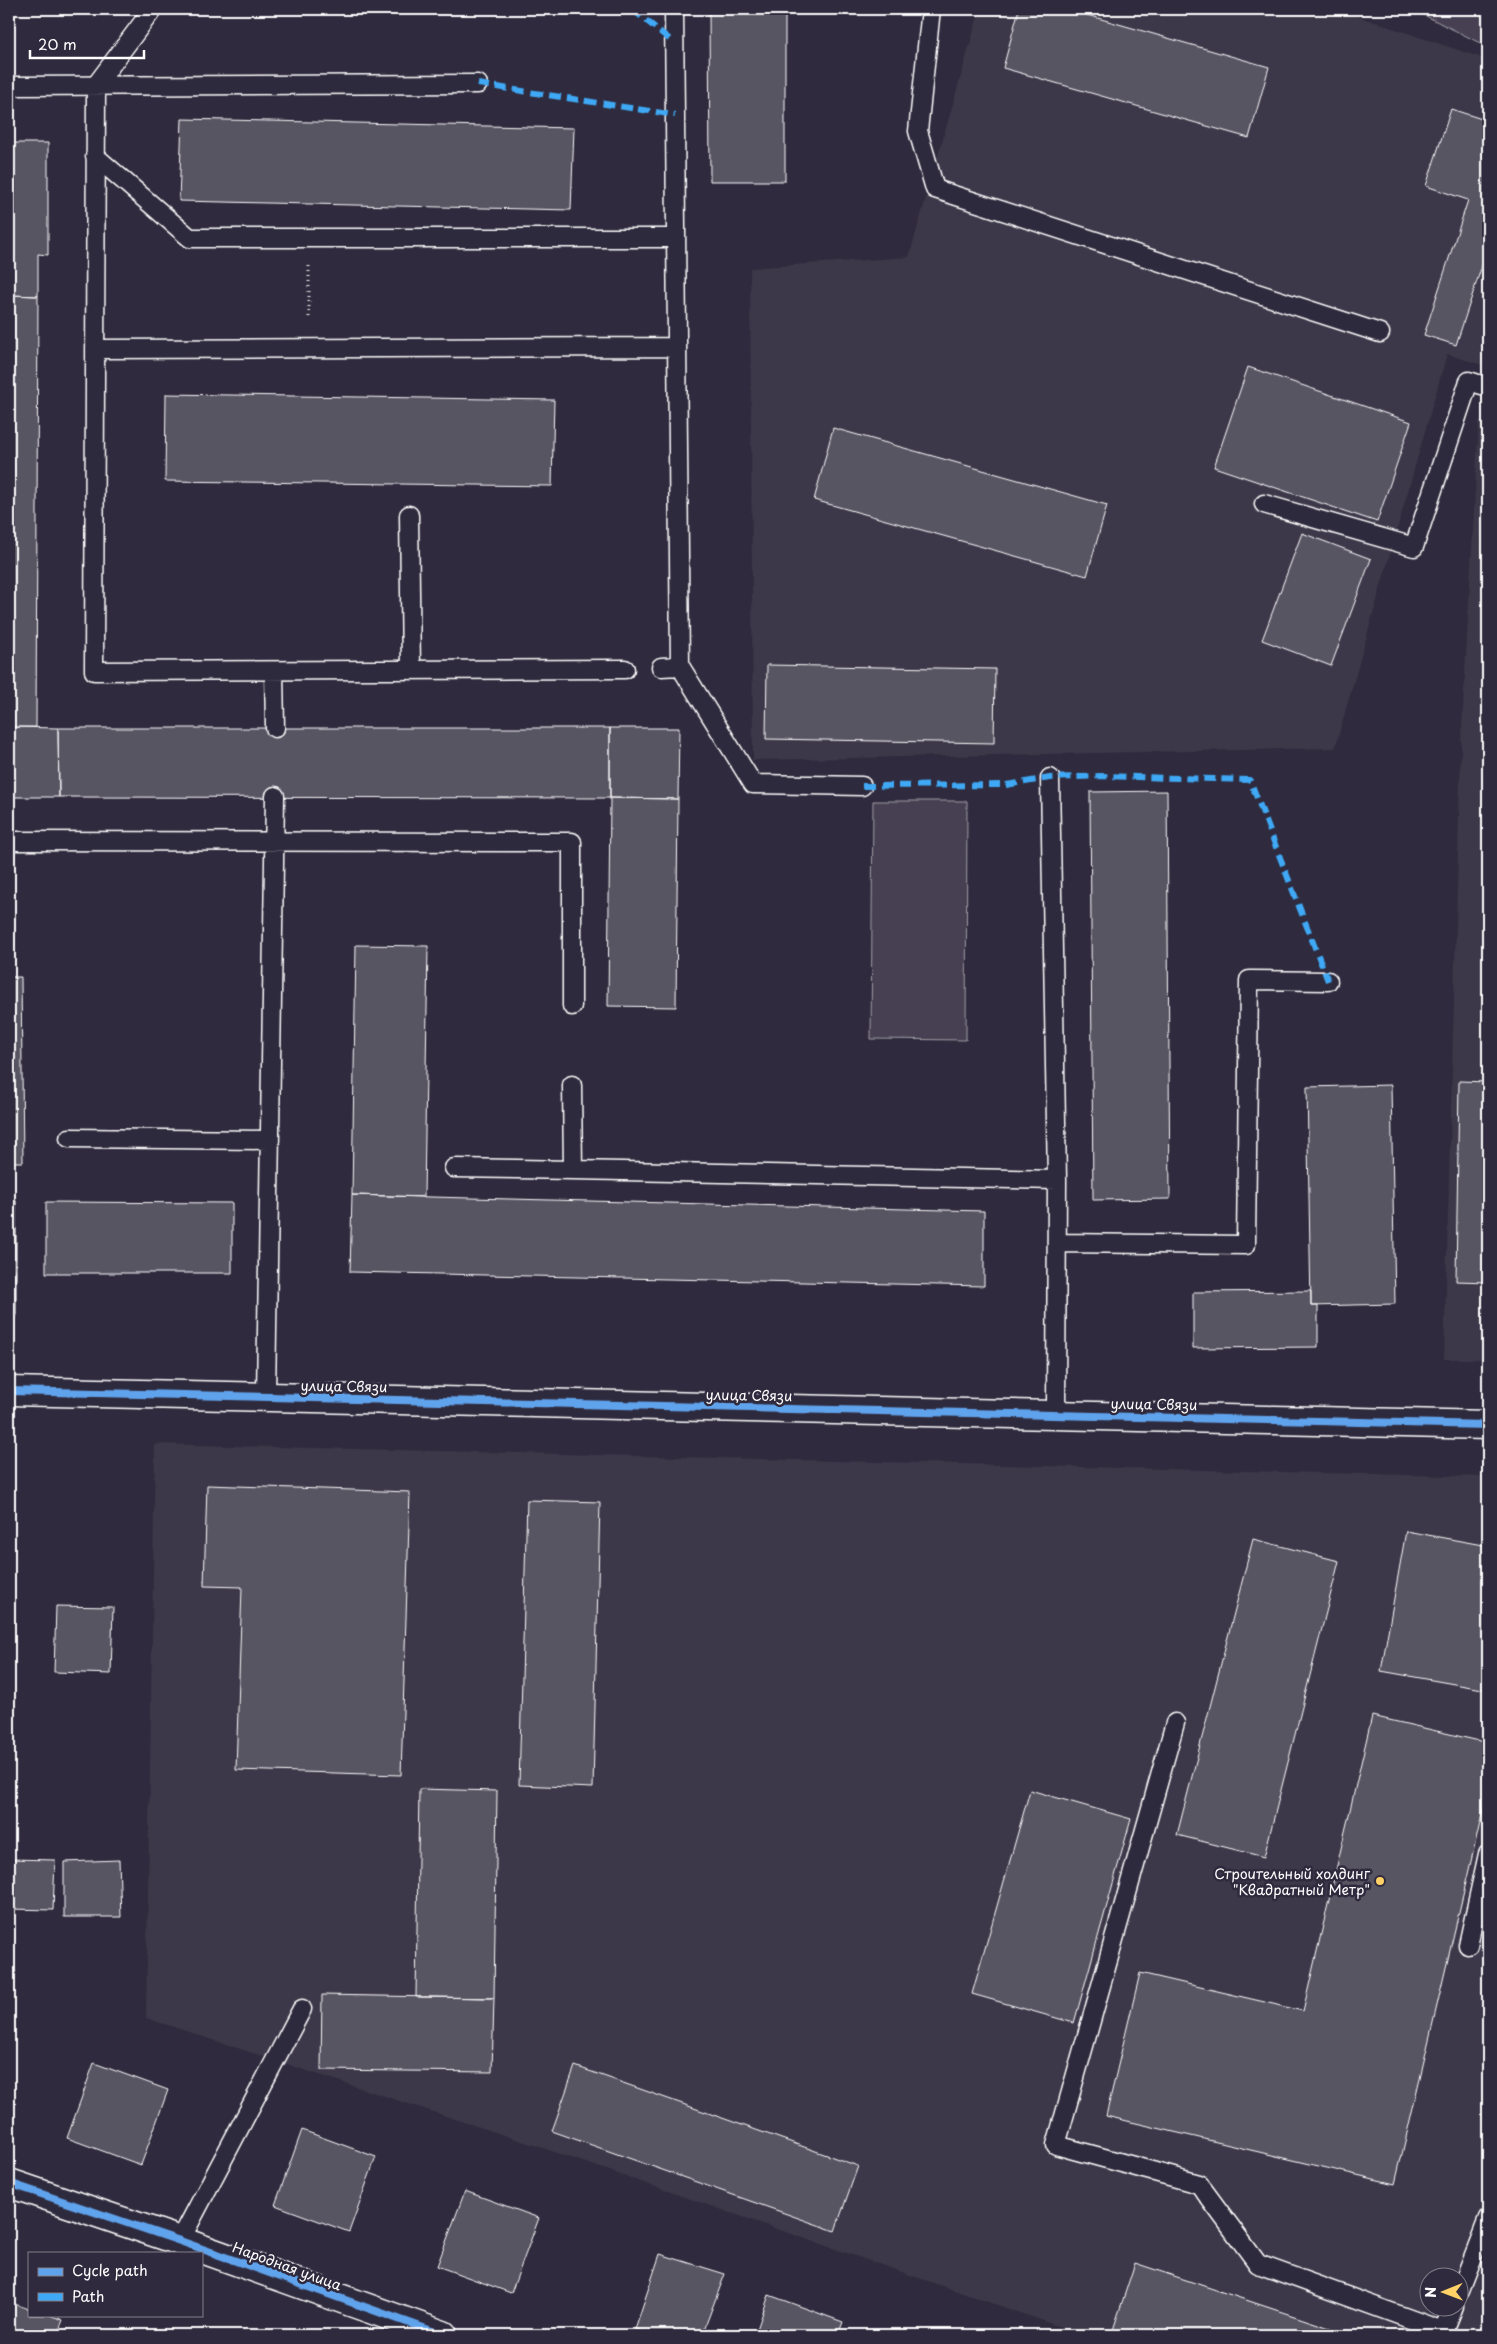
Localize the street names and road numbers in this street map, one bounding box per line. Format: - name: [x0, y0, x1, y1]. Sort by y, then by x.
- street label: улица Связи: [301, 1375, 387, 1397]
- street label: улица Связи: [706, 1384, 792, 1406]
- street label: улица Связи: [1111, 1393, 1197, 1415]
- street label: Народная улица: [230, 2237, 345, 2296]

